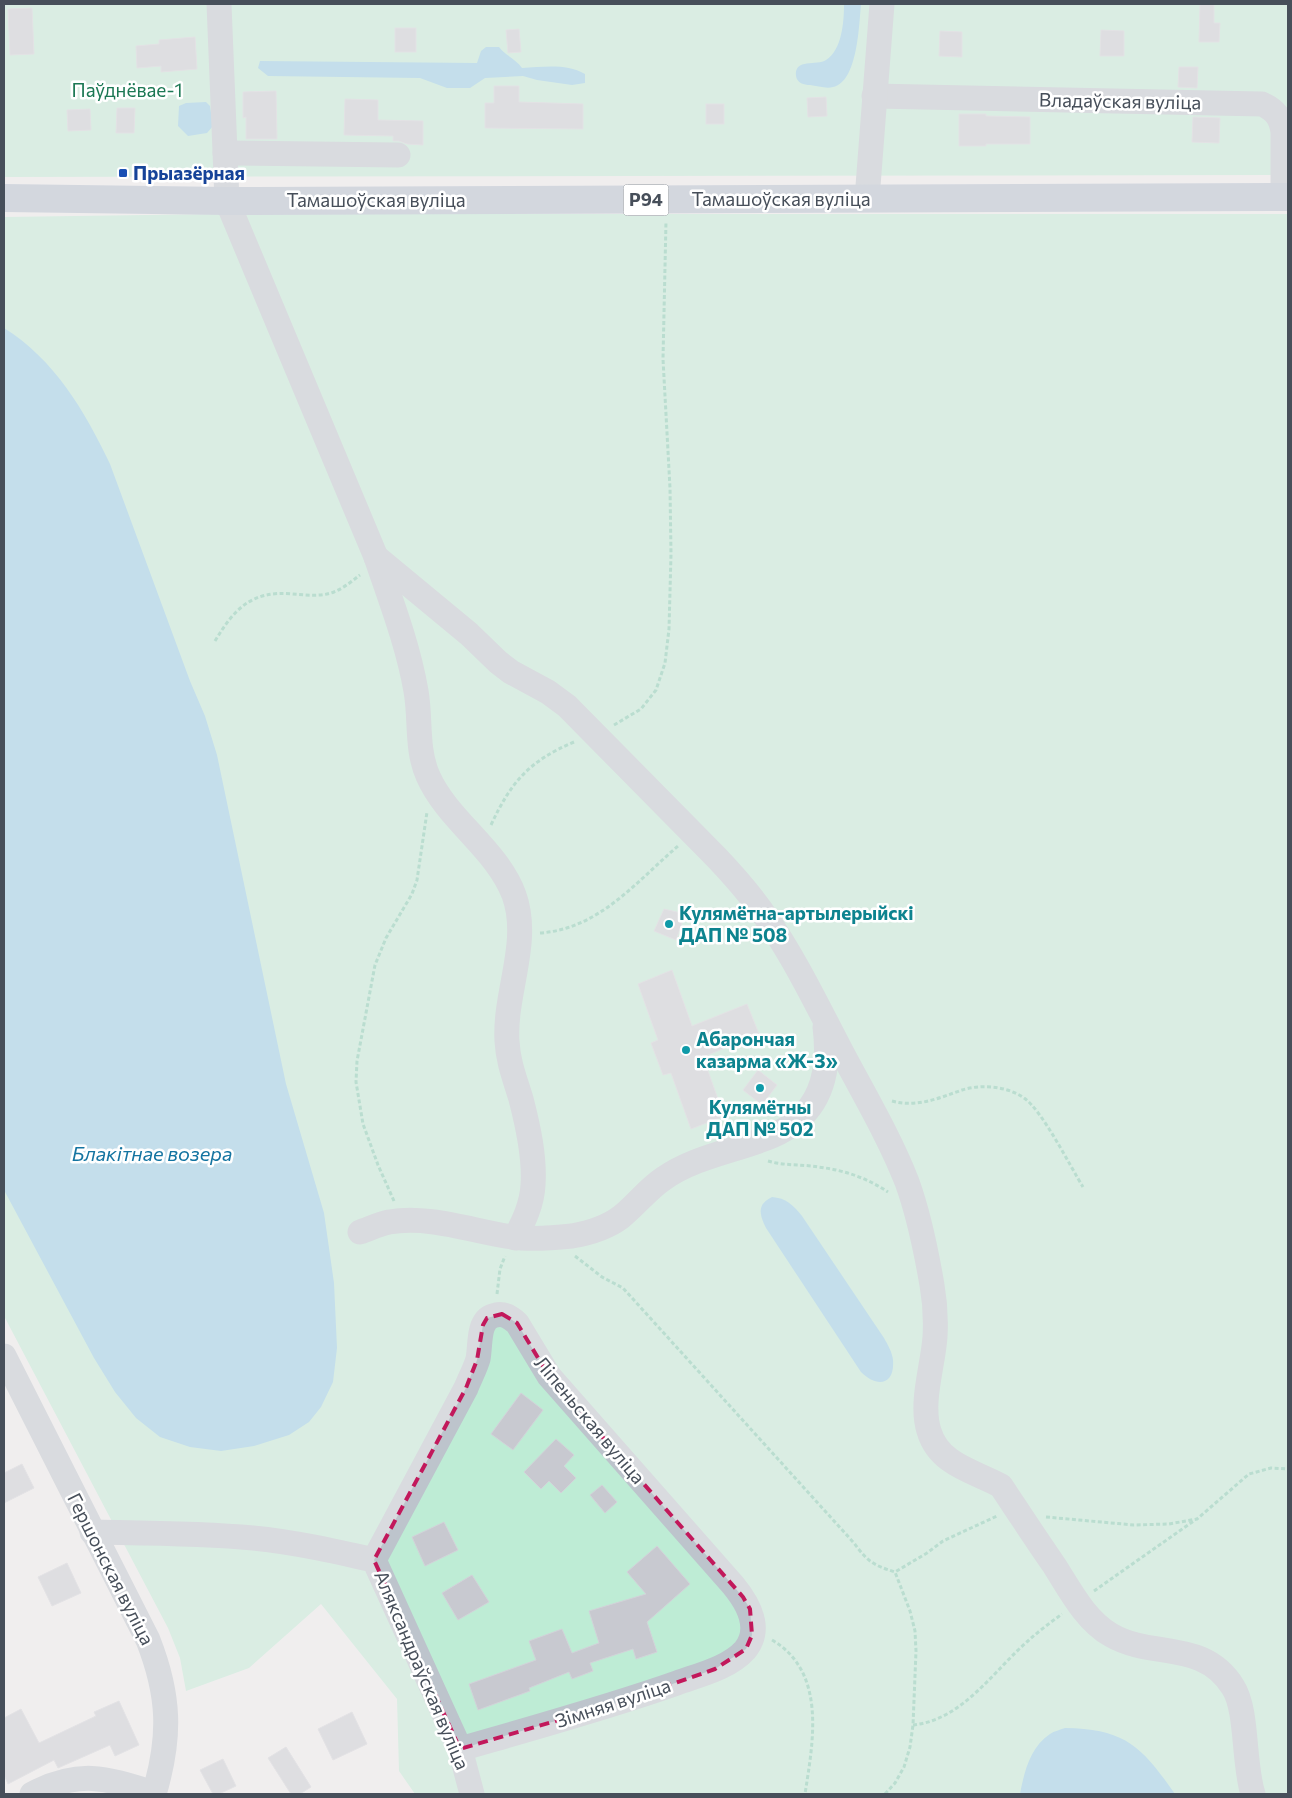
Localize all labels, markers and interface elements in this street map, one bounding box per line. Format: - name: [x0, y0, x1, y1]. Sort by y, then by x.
- park label: Паўднёвае-1: [71, 78, 183, 101]
- street label: Владаўская вуліца: [1039, 88, 1201, 113]
- place label: Прыазёрная: [133, 161, 245, 184]
- marker: Прыазёрная: [117, 167, 129, 179]
- road number: Р94: [624, 184, 668, 216]
- street label: Тамашоўская вуліца: [691, 187, 871, 210]
- street label: Тамашоўская вуліца: [286, 188, 466, 211]
- place label: Кулямётна-артылерыйскі ДАП № 508: [679, 901, 914, 946]
- marker: Кулямётна-артылерыйскі ДАП № 508: [663, 918, 675, 930]
- place label: Абарончая казарма «Ж-З»: [696, 1027, 838, 1072]
- marker: Абарончая казарма «Ж-З»: [680, 1044, 692, 1056]
- marker: Кулямётны ДАП № 502: [754, 1082, 766, 1094]
- place label: Кулямётны ДАП № 502: [706, 1095, 814, 1140]
- water label: Блакітнае возера: [72, 1141, 232, 1165]
- street label: Ліпеньская вуліца: [530, 1351, 650, 1488]
- street label: Гершонская вуліца: [63, 1489, 160, 1649]
- street label: Аляксандраўская вуліца: [370, 1567, 475, 1773]
- street label: Зімняя вуліца: [552, 1673, 673, 1732]

